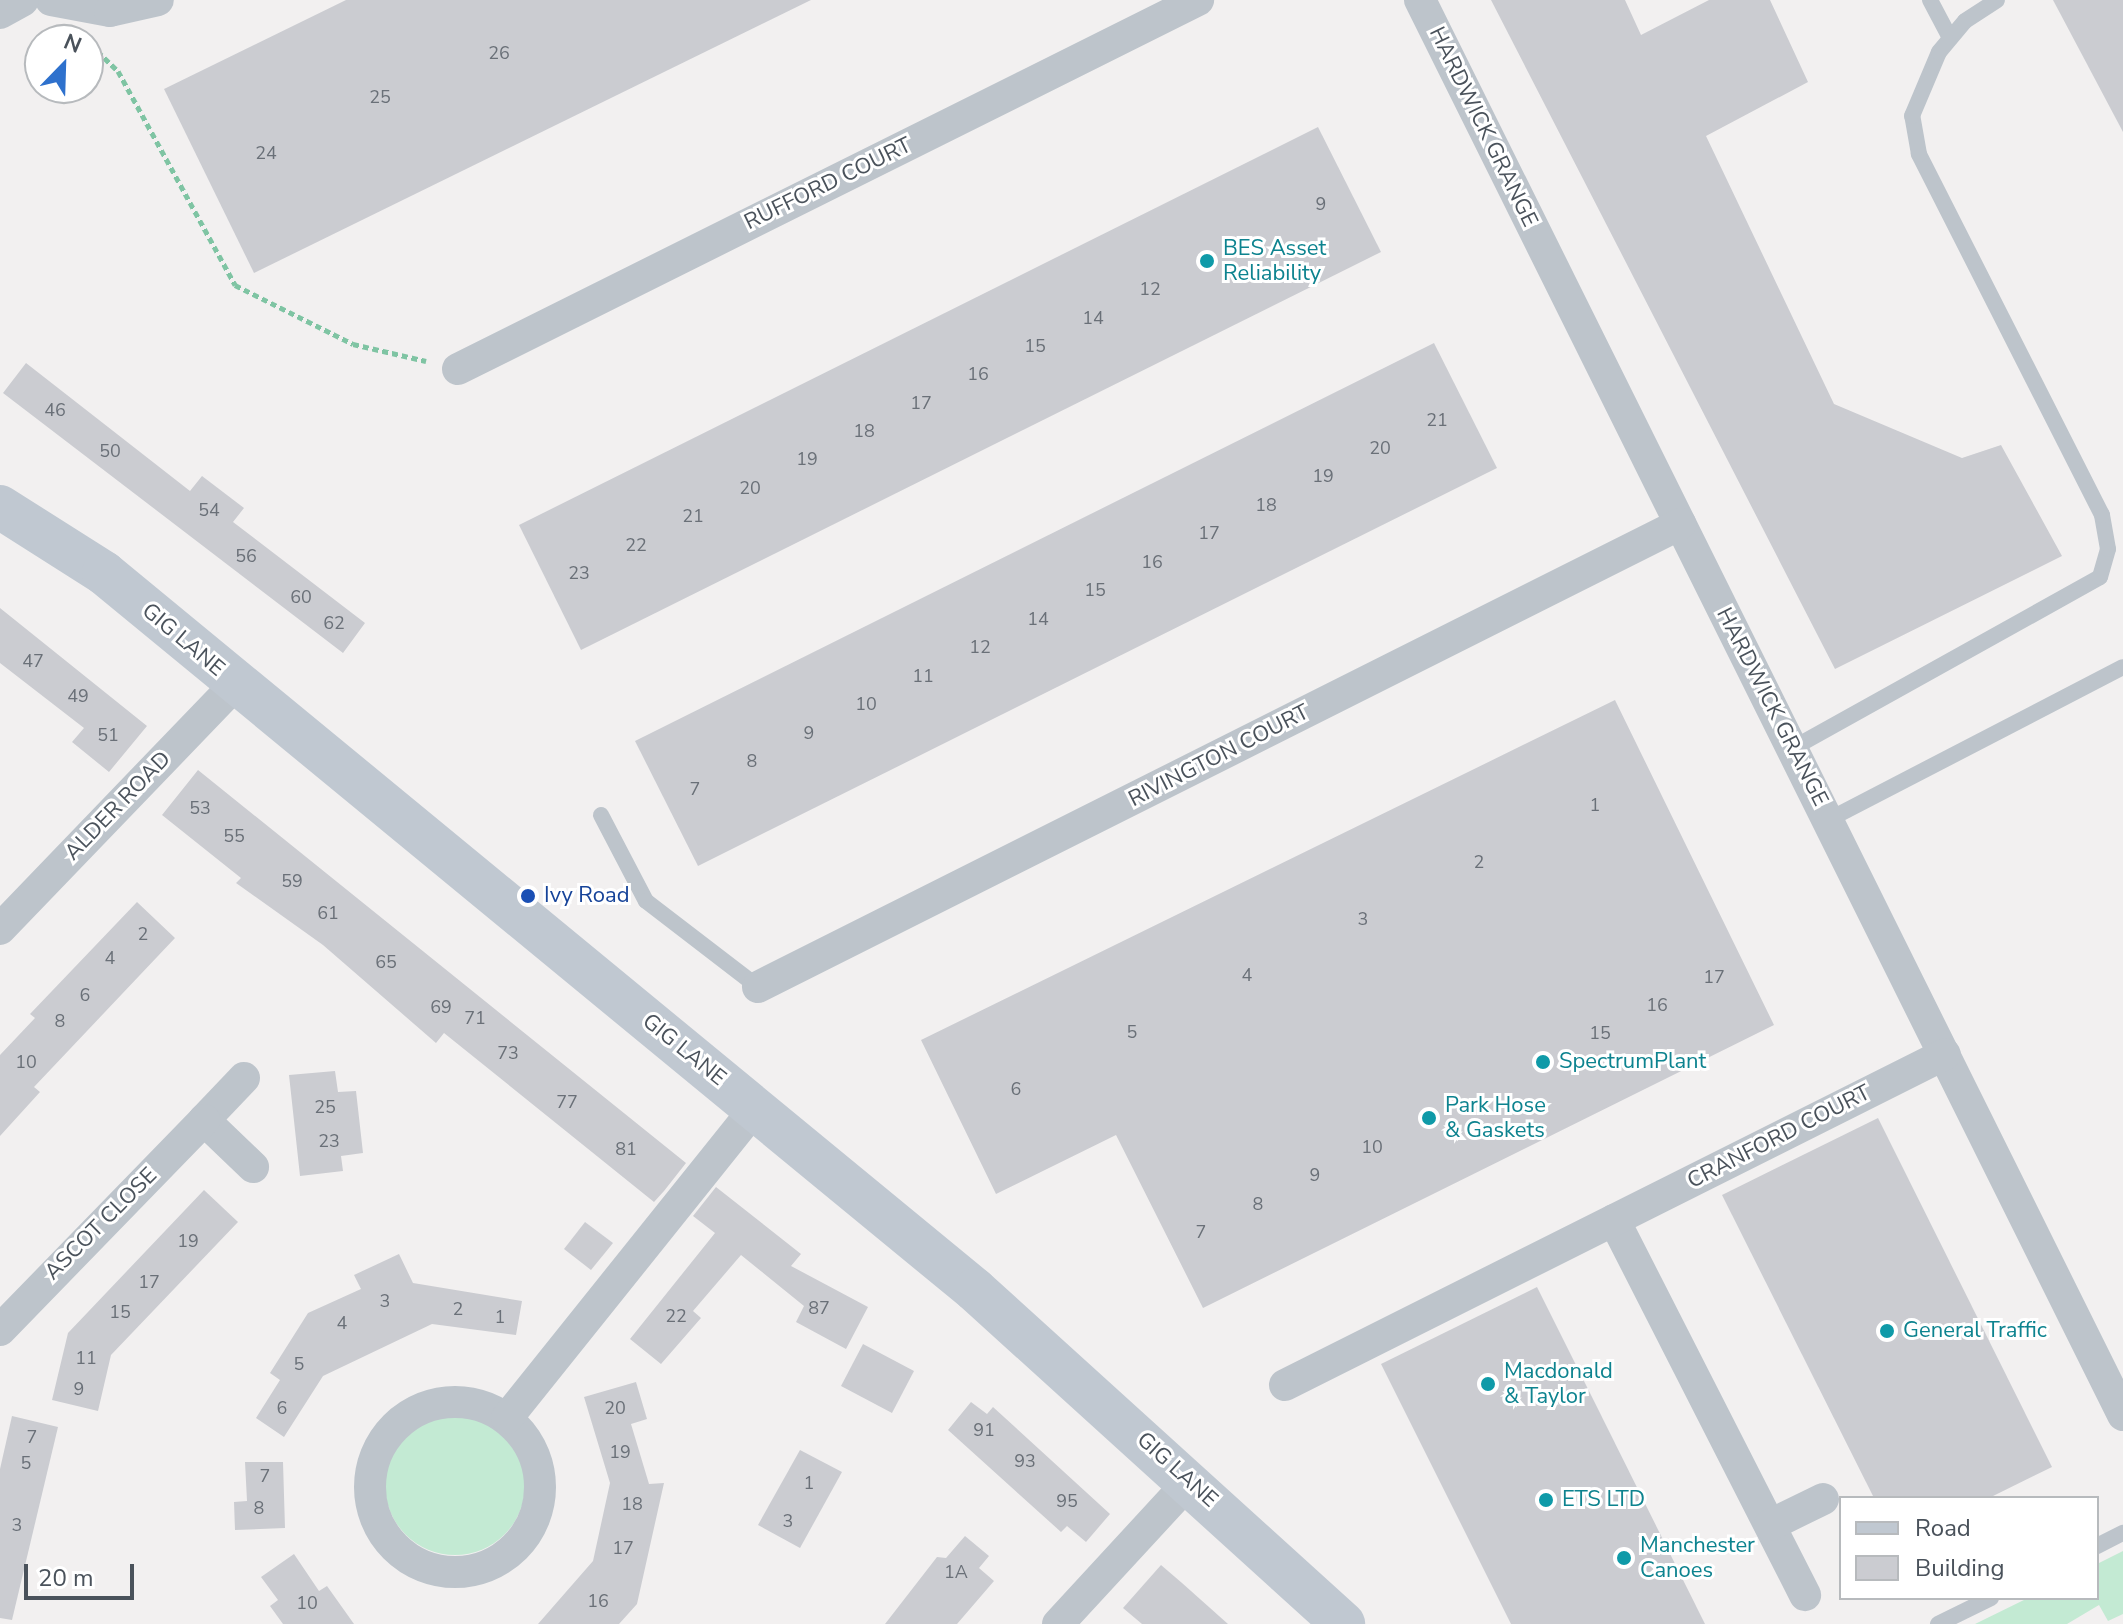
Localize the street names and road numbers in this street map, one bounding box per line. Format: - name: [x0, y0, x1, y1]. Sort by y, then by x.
- street label: HARDWICK GRANGE: [1423, 23, 1543, 231]
- street label: RUFFORD COURT: [740, 132, 916, 236]
- street label: GIG LANE: [136, 598, 230, 682]
- street label: HARDWICK GRANGE: [1711, 603, 1833, 811]
- street label: RIVINGTON COURT: [1124, 699, 1314, 813]
- street label: ALDER ROAD: [60, 746, 176, 866]
- street label: GIG LANE: [637, 1008, 731, 1092]
- street label: CRANFORD COURT: [1683, 1079, 1875, 1195]
- street label: ASCOT CLOSE: [39, 1162, 163, 1286]
- street label: GIG LANE: [1131, 1427, 1223, 1513]

